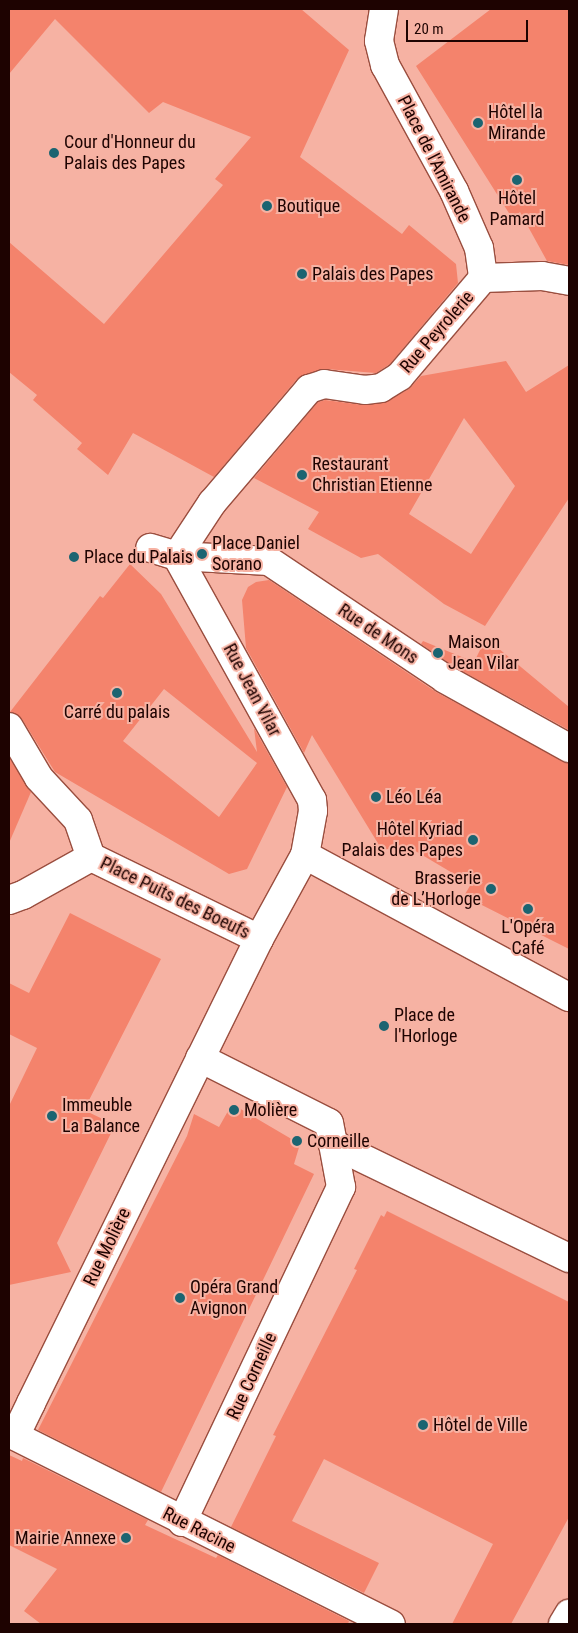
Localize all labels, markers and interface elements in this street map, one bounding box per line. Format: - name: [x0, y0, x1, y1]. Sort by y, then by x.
- scale bar: [408, 10, 530, 42]
- text: 20 m: [414, 20, 444, 38]
- street label: Place de l'Amirande: [393, 92, 475, 226]
- place label: Hôtel la Mirande: [488, 102, 546, 144]
- marker: Hôtel la Mirande: [472, 117, 484, 129]
- place label: Cour d'Honneur du Palais des Papes: [64, 132, 196, 174]
- marker: Cour d'Honneur du Palais des Papes: [48, 147, 60, 159]
- marker: Hôtel Pamard: [511, 174, 523, 186]
- place label: Hôtel Pamard: [490, 188, 544, 230]
- place label: Boutique: [277, 195, 340, 217]
- marker: Boutique: [261, 200, 273, 212]
- place label: Palais des Papes: [312, 263, 433, 285]
- marker: Palais des Papes: [296, 268, 308, 280]
- street label: Rue Peyrolerie: [396, 287, 478, 377]
- place label: Restaurant Christian Etienne: [312, 454, 432, 496]
- marker: Restaurant Christian Etienne: [296, 469, 308, 481]
- place label: Place Daniel Sorano: [212, 533, 300, 576]
- place label: Place du Palais: [84, 546, 193, 568]
- marker: Place Daniel Sorano: [196, 548, 208, 560]
- marker: Place du Palais: [68, 551, 80, 563]
- street label: Rue de Mons: [334, 599, 422, 669]
- place label: Maison Jean Vilar: [448, 632, 519, 674]
- street label: Rue Jean Vilar: [219, 640, 285, 740]
- marker: Maison Jean Vilar: [432, 647, 444, 659]
- marker: Carré du palais: [111, 687, 123, 699]
- place label: Carré du palais: [64, 701, 170, 723]
- place label: Léo Léa: [386, 786, 442, 808]
- marker: Léo Léa: [370, 791, 382, 803]
- place label: Hôtel Kyriad Palais des Papes: [342, 819, 463, 862]
- marker: Hôtel Kyriad Palais des Papes: [467, 834, 479, 846]
- street label: Place Puits des Boeufs: [97, 852, 253, 944]
- place label: Brasserie de L’Horloge: [391, 868, 481, 911]
- marker: Brasserie de L’Horloge: [485, 883, 497, 895]
- marker: L'Opéra Café: [522, 903, 534, 915]
- place label: L'Opéra Café: [501, 917, 555, 960]
- place label: Place de l'Horloge: [394, 1005, 457, 1048]
- marker: Place de l'Horloge: [378, 1020, 390, 1032]
- place label: Immeuble La Balance: [62, 1095, 140, 1138]
- place label: Molière: [244, 1099, 297, 1121]
- marker: Molière: [228, 1104, 240, 1116]
- marker: Immeuble La Balance: [46, 1110, 58, 1122]
- place label: Corneille: [307, 1130, 370, 1152]
- marker: Corneille: [291, 1135, 303, 1147]
- street label: Rue Molière: [79, 1205, 135, 1289]
- place label: Opéra Grand Avignon: [190, 1277, 278, 1320]
- marker: Opéra Grand Avignon: [174, 1292, 186, 1304]
- street label: Rue Corneille: [222, 1329, 282, 1423]
- place label: Hôtel de Ville: [433, 1414, 528, 1436]
- marker: Hôtel de Ville: [417, 1419, 429, 1431]
- street label: Rue Racine: [159, 1503, 239, 1557]
- place label: Mairie Annexe: [15, 1527, 116, 1549]
- marker: Mairie Annexe: [120, 1532, 132, 1544]

